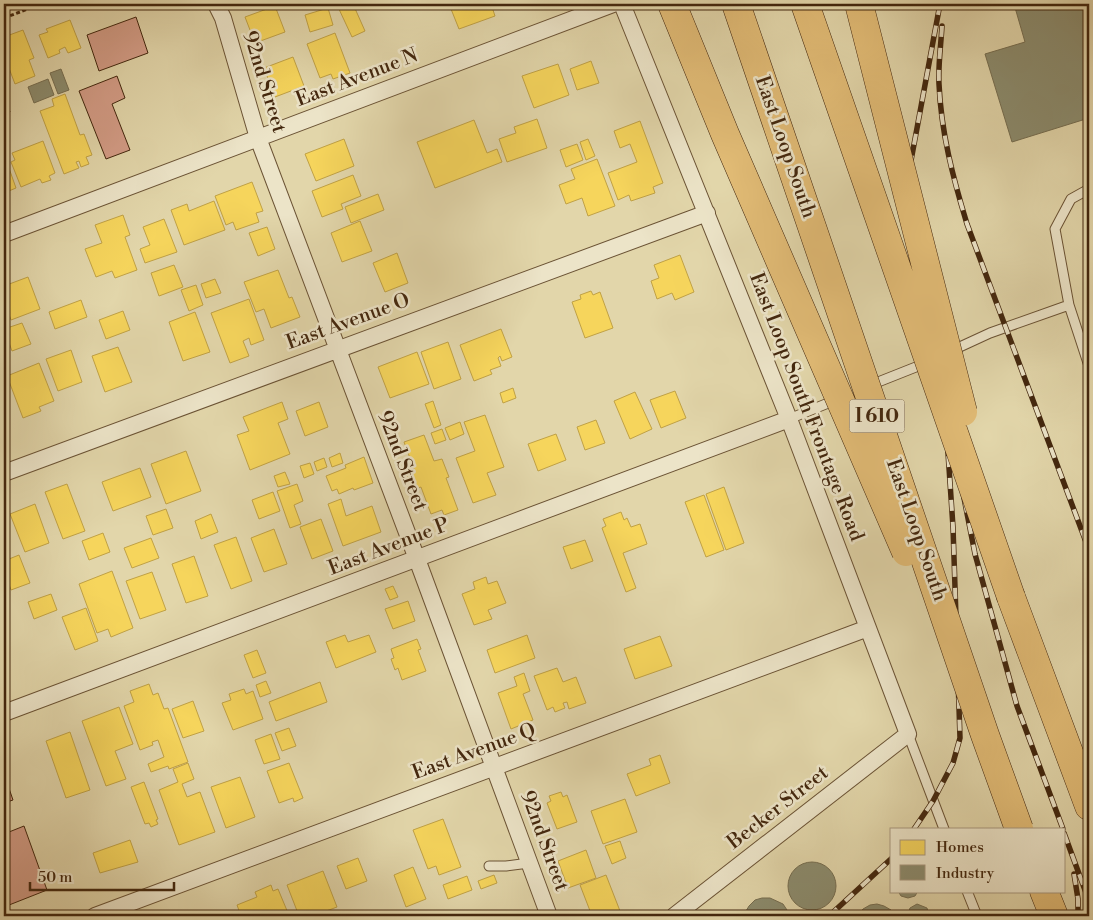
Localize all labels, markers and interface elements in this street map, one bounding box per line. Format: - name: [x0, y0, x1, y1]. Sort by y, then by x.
- street label: 92nd Street: [237, 28, 291, 136]
- street label: East Avenue N: [292, 43, 422, 113]
- street label: East Loop South: [749, 73, 821, 221]
- street label: East Loop South Frontage Road: [743, 269, 869, 545]
- street label: East Avenue O: [283, 288, 413, 356]
- road number: I 610: [850, 400, 904, 432]
- street label: 92nd Street: [371, 407, 433, 515]
- street label: East Loop South: [880, 456, 952, 604]
- street label: East Avenue P: [325, 512, 453, 582]
- street label: East Avenue Q: [409, 718, 539, 786]
- street label: Becker Street: [722, 761, 834, 856]
- street label: 92nd Street: [514, 787, 574, 895]
- legend: [890, 828, 1066, 892]
- text: Homes: [936, 838, 984, 857]
- scale bar: [30, 860, 174, 892]
- text: Industry: [936, 864, 995, 883]
- text: 50 m: [38, 868, 72, 887]

